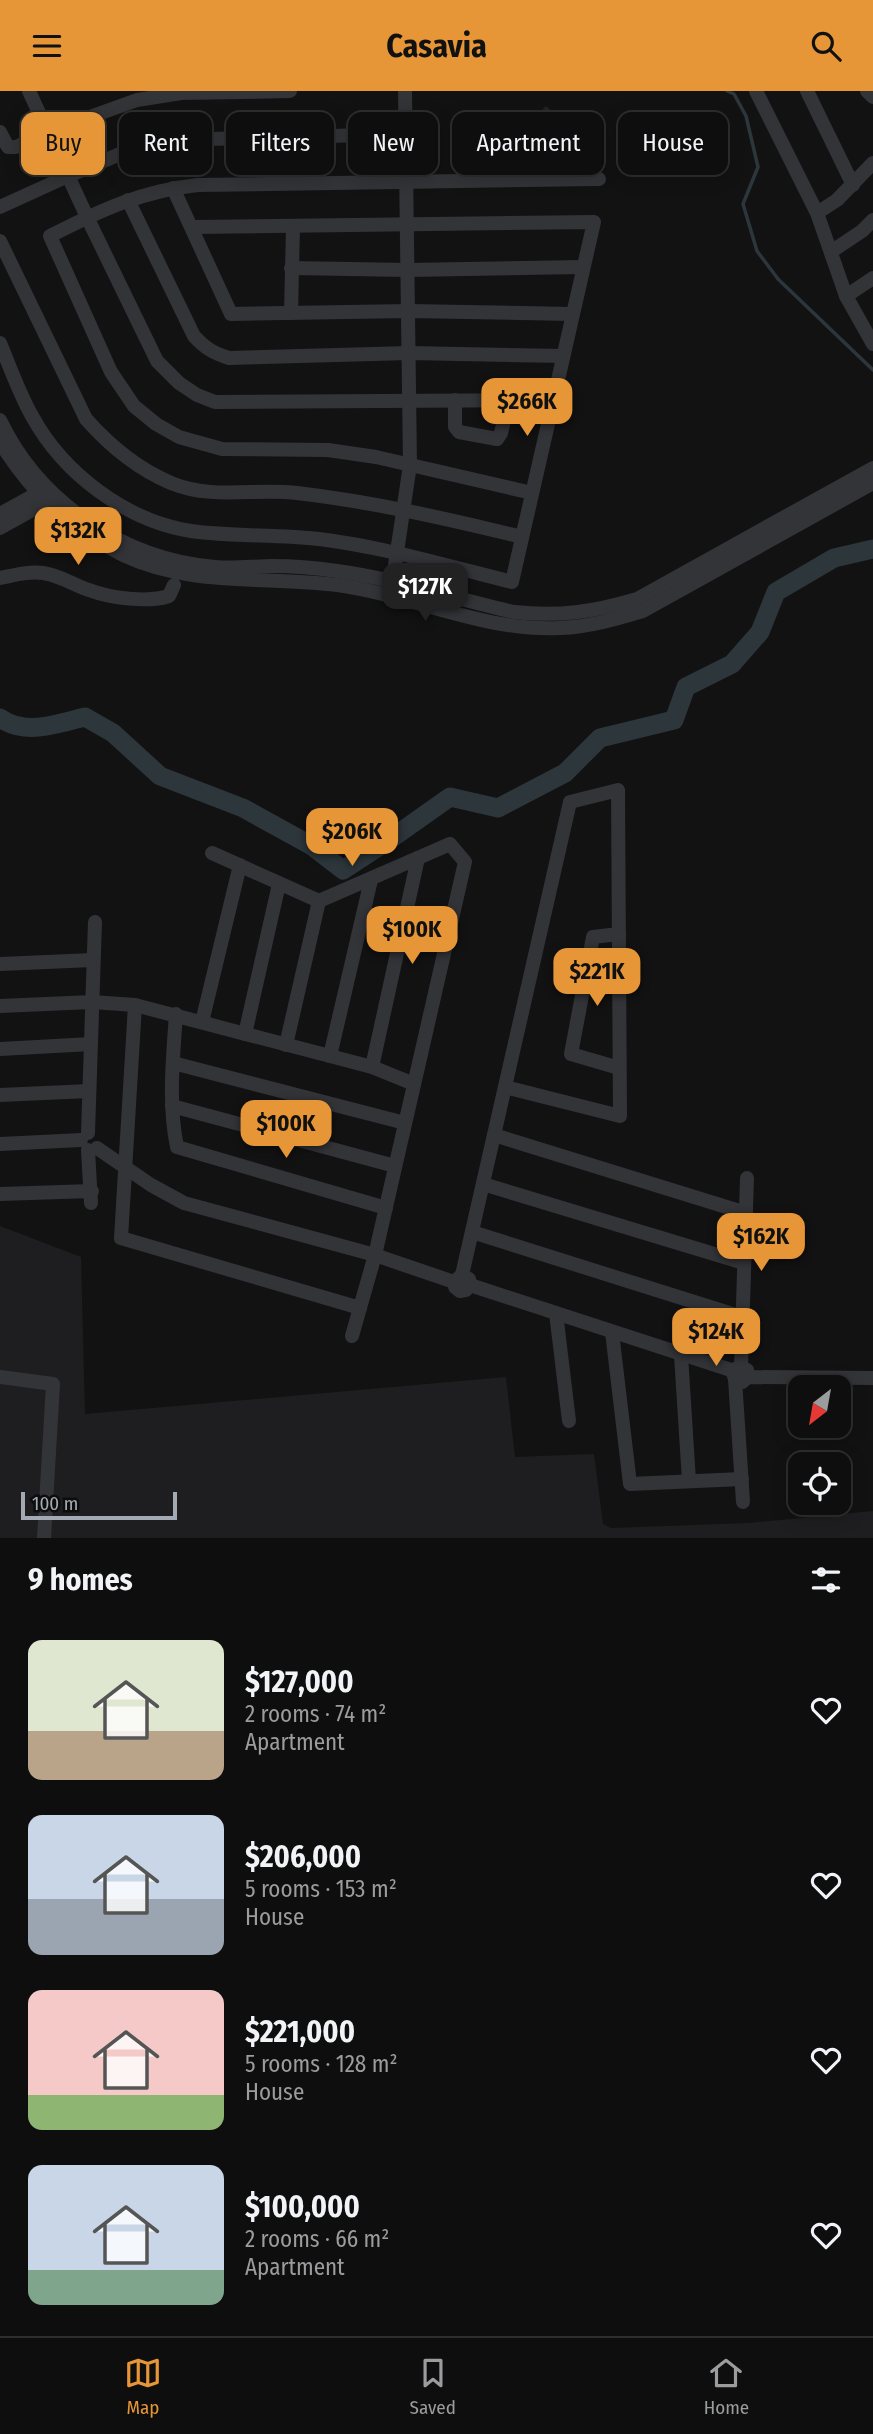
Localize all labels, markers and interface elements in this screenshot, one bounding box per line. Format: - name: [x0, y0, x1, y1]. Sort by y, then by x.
- icon: menu: [28, 27, 66, 65]
- text: Casavia: [386, 27, 487, 65]
- icon: search: [807, 27, 845, 65]
- chip: Buy: [21, 112, 105, 175]
- chip: Rent: [119, 112, 212, 175]
- chip: Filters: [226, 112, 334, 175]
- chip: New: [348, 112, 438, 175]
- chip: Apartment: [452, 112, 604, 175]
- chip: House: [618, 112, 728, 175]
- pin: $266K: [478, 379, 576, 438]
- text: $266K: [497, 387, 557, 415]
- pin: $132K: [29, 507, 127, 567]
- text: $132K: [50, 516, 106, 544]
- pin: $127K: [376, 563, 474, 623]
- text: $127K: [398, 572, 452, 600]
- pin: $206K: [303, 809, 401, 868]
- text: $206K: [322, 817, 382, 845]
- pin: $100K: [363, 907, 461, 966]
- text: $100K: [383, 915, 441, 943]
- pin: $221K: [548, 949, 646, 1008]
- text: $221K: [569, 957, 625, 985]
- pin: $100K: [237, 1101, 335, 1160]
- text: $100K: [257, 1109, 315, 1137]
- pin: $162K: [712, 1213, 810, 1273]
- text: $162K: [733, 1222, 789, 1250]
- pin: $124K: [667, 1309, 765, 1368]
- text: $124K: [688, 1317, 744, 1345]
- north arrow: [788, 1375, 850, 1439]
- map controls: [788, 1375, 851, 1515]
- button: locate: [788, 1452, 851, 1515]
- scale bar: [21, 1489, 177, 1521]
- text: 100 m: [32, 1492, 78, 1515]
- icon: filters: [807, 1561, 845, 1599]
- text: 9 homes: [28, 1562, 133, 1598]
- text: $127,000: [245, 1664, 354, 1700]
- icon: home: [84, 1668, 168, 1752]
- icon: heart: [807, 1691, 845, 1729]
- text: 2 rooms · 74 m²: [245, 1700, 386, 1728]
- text: Apartment: [245, 1728, 345, 1756]
- text: $206,000: [245, 1839, 361, 1875]
- icon: home: [84, 1843, 168, 1927]
- icon: heart: [807, 1866, 845, 1904]
- text: 5 rooms · 153 m²: [245, 1875, 397, 1903]
- text: House: [245, 1903, 304, 1931]
- text: $221,000: [245, 2014, 355, 2050]
- icon: home: [84, 2018, 168, 2102]
- icon: heart: [807, 2041, 845, 2079]
- text: 5 rooms · 128 m²: [245, 2050, 398, 2078]
- text: House: [245, 2078, 304, 2106]
- text: $100,000: [245, 2189, 360, 2225]
- icon: home: [84, 2193, 168, 2277]
- icon: heart: [807, 2216, 845, 2254]
- text: 2 rooms · 66 m²: [245, 2225, 389, 2253]
- text: Apartment: [245, 2253, 345, 2281]
- tab: Map: [124, 2354, 162, 2419]
- tab: Saved: [410, 2354, 456, 2419]
- tab: Home: [704, 2354, 749, 2419]

